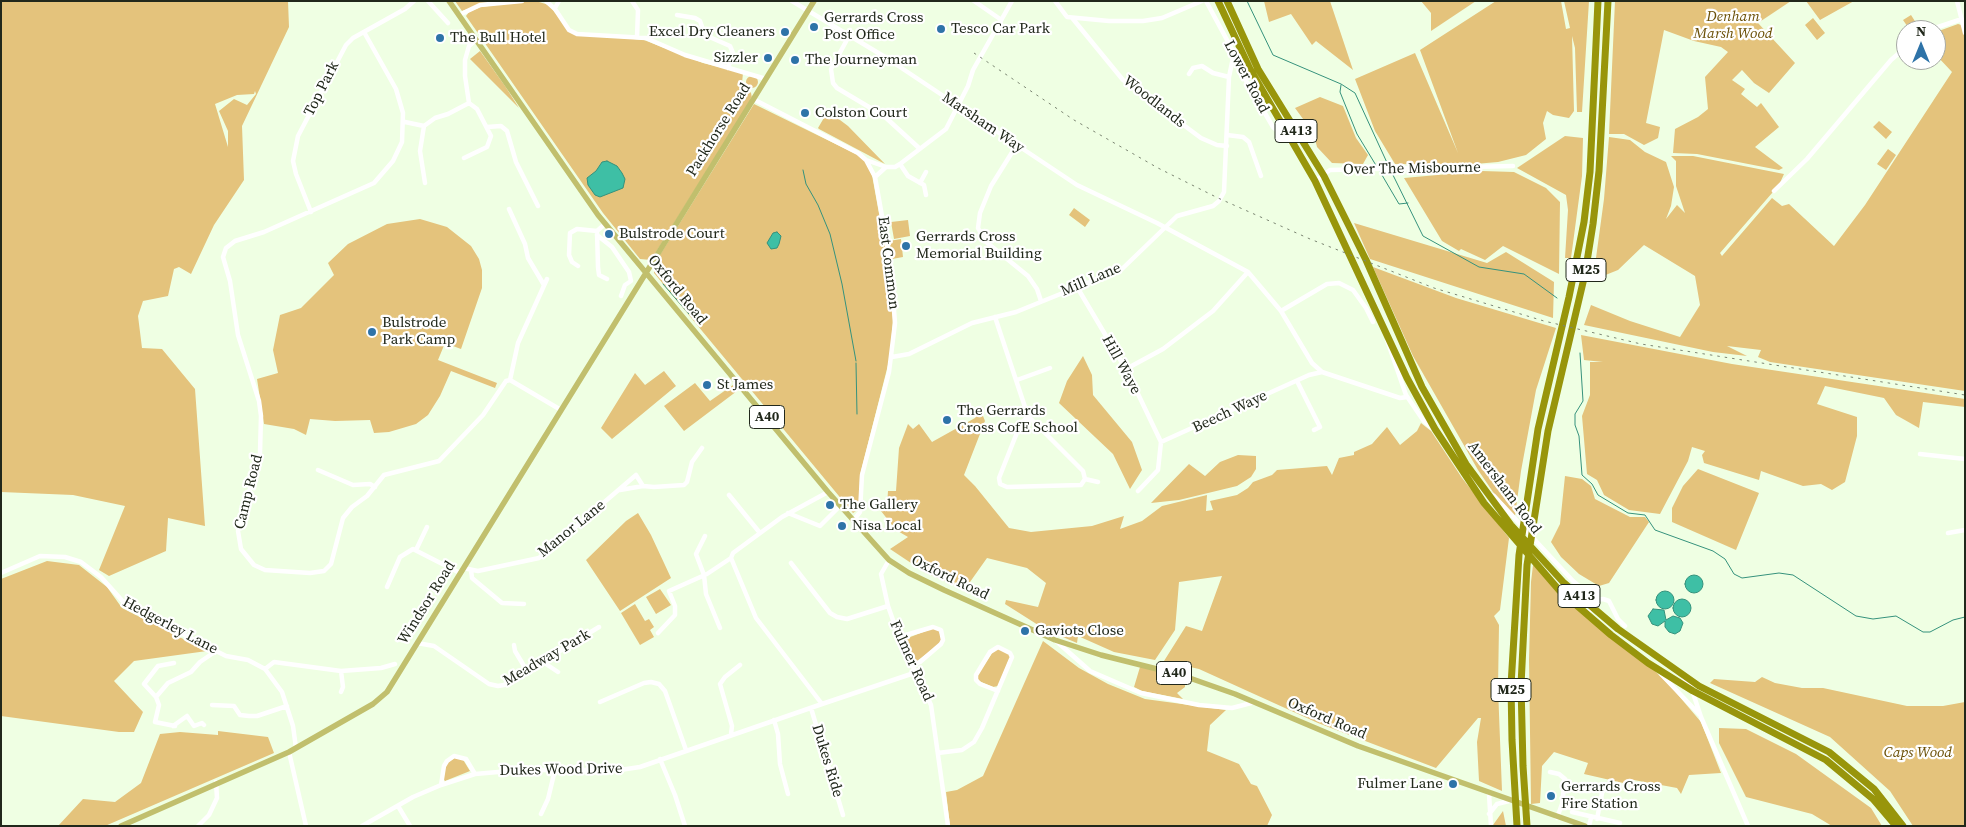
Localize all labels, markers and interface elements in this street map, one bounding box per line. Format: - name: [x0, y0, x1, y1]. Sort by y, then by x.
- park label: Denham Marsh Wood: [1693, 8, 1773, 43]
- place label: Gerrards Cross Post Office: [824, 9, 924, 44]
- place label: Tesco Car Park: [951, 20, 1050, 38]
- north arrow: [1896, 20, 1946, 70]
- marker: Gerrards Cross Post Office: [808, 21, 820, 33]
- text: N: [1916, 21, 1926, 41]
- place label: Excel Dry Cleaners: [649, 23, 775, 41]
- marker: Tesco Car Park: [935, 23, 947, 35]
- marker: Excel Dry Cleaners: [779, 26, 791, 38]
- place label: The Bull Hotel: [450, 29, 546, 47]
- marker: The Bull Hotel: [434, 32, 446, 44]
- street label: Lower Road: [1219, 38, 1273, 116]
- place label: Sizzler: [714, 49, 758, 67]
- place label: The Journeyman: [805, 51, 917, 69]
- marker: Sizzler: [762, 52, 774, 64]
- marker: The Journeyman: [789, 54, 801, 66]
- street label: Top Park: [301, 59, 343, 119]
- street label: Woodlands: [1119, 72, 1189, 132]
- street label: Packhorse Road: [683, 80, 755, 180]
- street label: Marsham Way: [938, 89, 1028, 157]
- place label: Colston Court: [815, 104, 907, 122]
- marker: Colston Court: [799, 107, 811, 119]
- road number: A413: [1275, 120, 1317, 142]
- street label: Over The Misbourne: [1343, 159, 1481, 179]
- street label: East Common: [873, 215, 903, 311]
- place label: Bulstrode Court: [619, 225, 725, 243]
- marker: Bulstrode Court: [603, 228, 615, 240]
- place label: Gerrards Cross Memorial Building: [916, 228, 1042, 263]
- marker: Gerrards Cross Memorial Building: [900, 240, 912, 252]
- street label: Oxford Road: [644, 252, 710, 328]
- road number: M25: [1566, 258, 1606, 282]
- street label: Mill Lane: [1058, 259, 1124, 301]
- place label: Bulstrode Park Camp: [382, 314, 455, 349]
- marker: Bulstrode Park Camp: [366, 326, 378, 338]
- street label: Hill Waye: [1097, 332, 1145, 398]
- place label: St James: [717, 376, 773, 394]
- marker: St James: [701, 379, 713, 391]
- street label: Beech Waye: [1190, 387, 1270, 437]
- place label: The Gerrards Cross CofE School: [957, 402, 1078, 437]
- road number: A40: [750, 406, 784, 428]
- marker: The Gerrards Cross CofE School: [941, 414, 953, 426]
- street label: Amersham Road: [1463, 438, 1545, 538]
- street label: Camp Road: [231, 453, 267, 531]
- street label: Manor Lane: [535, 496, 609, 562]
- place label: The Gallery: [840, 496, 918, 514]
- marker: The Gallery: [824, 499, 836, 511]
- place label: Nisa Local: [852, 517, 922, 535]
- marker: Nisa Local: [836, 520, 848, 532]
- street label: Oxford Road: [908, 551, 992, 605]
- street label: Windsor Road: [394, 558, 460, 648]
- road number: A413: [1558, 584, 1600, 608]
- street label: Hedgerley Lane: [119, 593, 221, 659]
- street label: Fulmer Road: [885, 618, 937, 704]
- place label: Gaviots Close: [1035, 622, 1124, 640]
- marker: Gaviots Close: [1019, 625, 1031, 637]
- street label: Meadway Park: [500, 626, 594, 690]
- road number: A40: [1156, 661, 1192, 684]
- road number: M25: [1491, 678, 1531, 702]
- street label: Oxford Road: [1285, 694, 1369, 744]
- street label: Dukes Ride: [807, 722, 847, 800]
- park label: Caps Wood: [1884, 744, 1952, 762]
- street label: Dukes Wood Drive: [499, 760, 623, 780]
- place label: Fulmer Lane: [1357, 775, 1443, 793]
- marker: Fulmer Lane: [1447, 778, 1459, 790]
- place label: Gerrards Cross Fire Station: [1561, 778, 1661, 813]
- marker: Gerrards Cross Fire Station: [1545, 790, 1557, 802]

